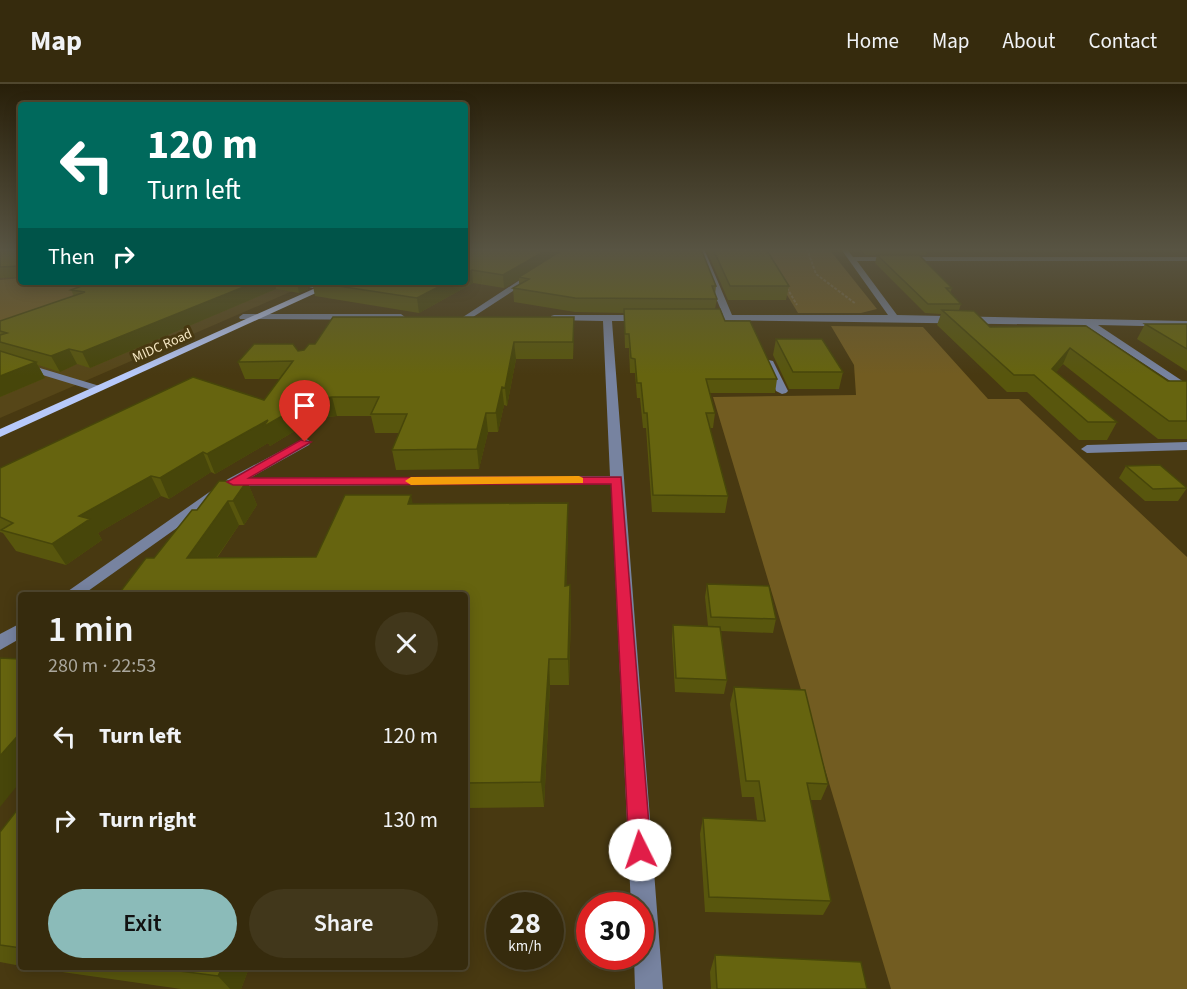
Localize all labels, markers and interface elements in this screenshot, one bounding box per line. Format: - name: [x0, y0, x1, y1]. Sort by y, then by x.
- text: Map: [30, 21, 82, 61]
- text: Home: [846, 26, 899, 56]
- text: Map: [932, 26, 970, 56]
- text: About: [1003, 26, 1055, 56]
- text: Contact: [1088, 26, 1157, 56]
- text: 120 m: [147, 115, 258, 175]
- icon: left: [48, 126, 126, 204]
- text: Turn left: [147, 171, 241, 210]
- icon: right: [107, 240, 140, 273]
- text: Then: [48, 241, 95, 273]
- street label: MIDC Road: [129, 324, 195, 368]
- pin: [279, 380, 330, 442]
- icon: arrive: [288, 389, 321, 422]
- text: 1 min: [48, 604, 134, 655]
- button: close: [375, 612, 438, 675]
- text: 280 m · 22:53: [48, 652, 156, 680]
- icon: left: [48, 720, 81, 753]
- text: Turn left: [99, 720, 181, 752]
- text: 120 m: [383, 720, 438, 752]
- icon: right: [48, 804, 81, 837]
- text: Turn right: [99, 804, 196, 836]
- text: 130 m: [383, 804, 438, 836]
- position arrow: [608, 818, 672, 882]
- button: Exit: [48, 889, 237, 958]
- button: Share: [249, 889, 438, 958]
- speed limit sign: 30: [576, 892, 654, 970]
- text: 28: [509, 902, 541, 945]
- text: km/h: [508, 936, 542, 957]

